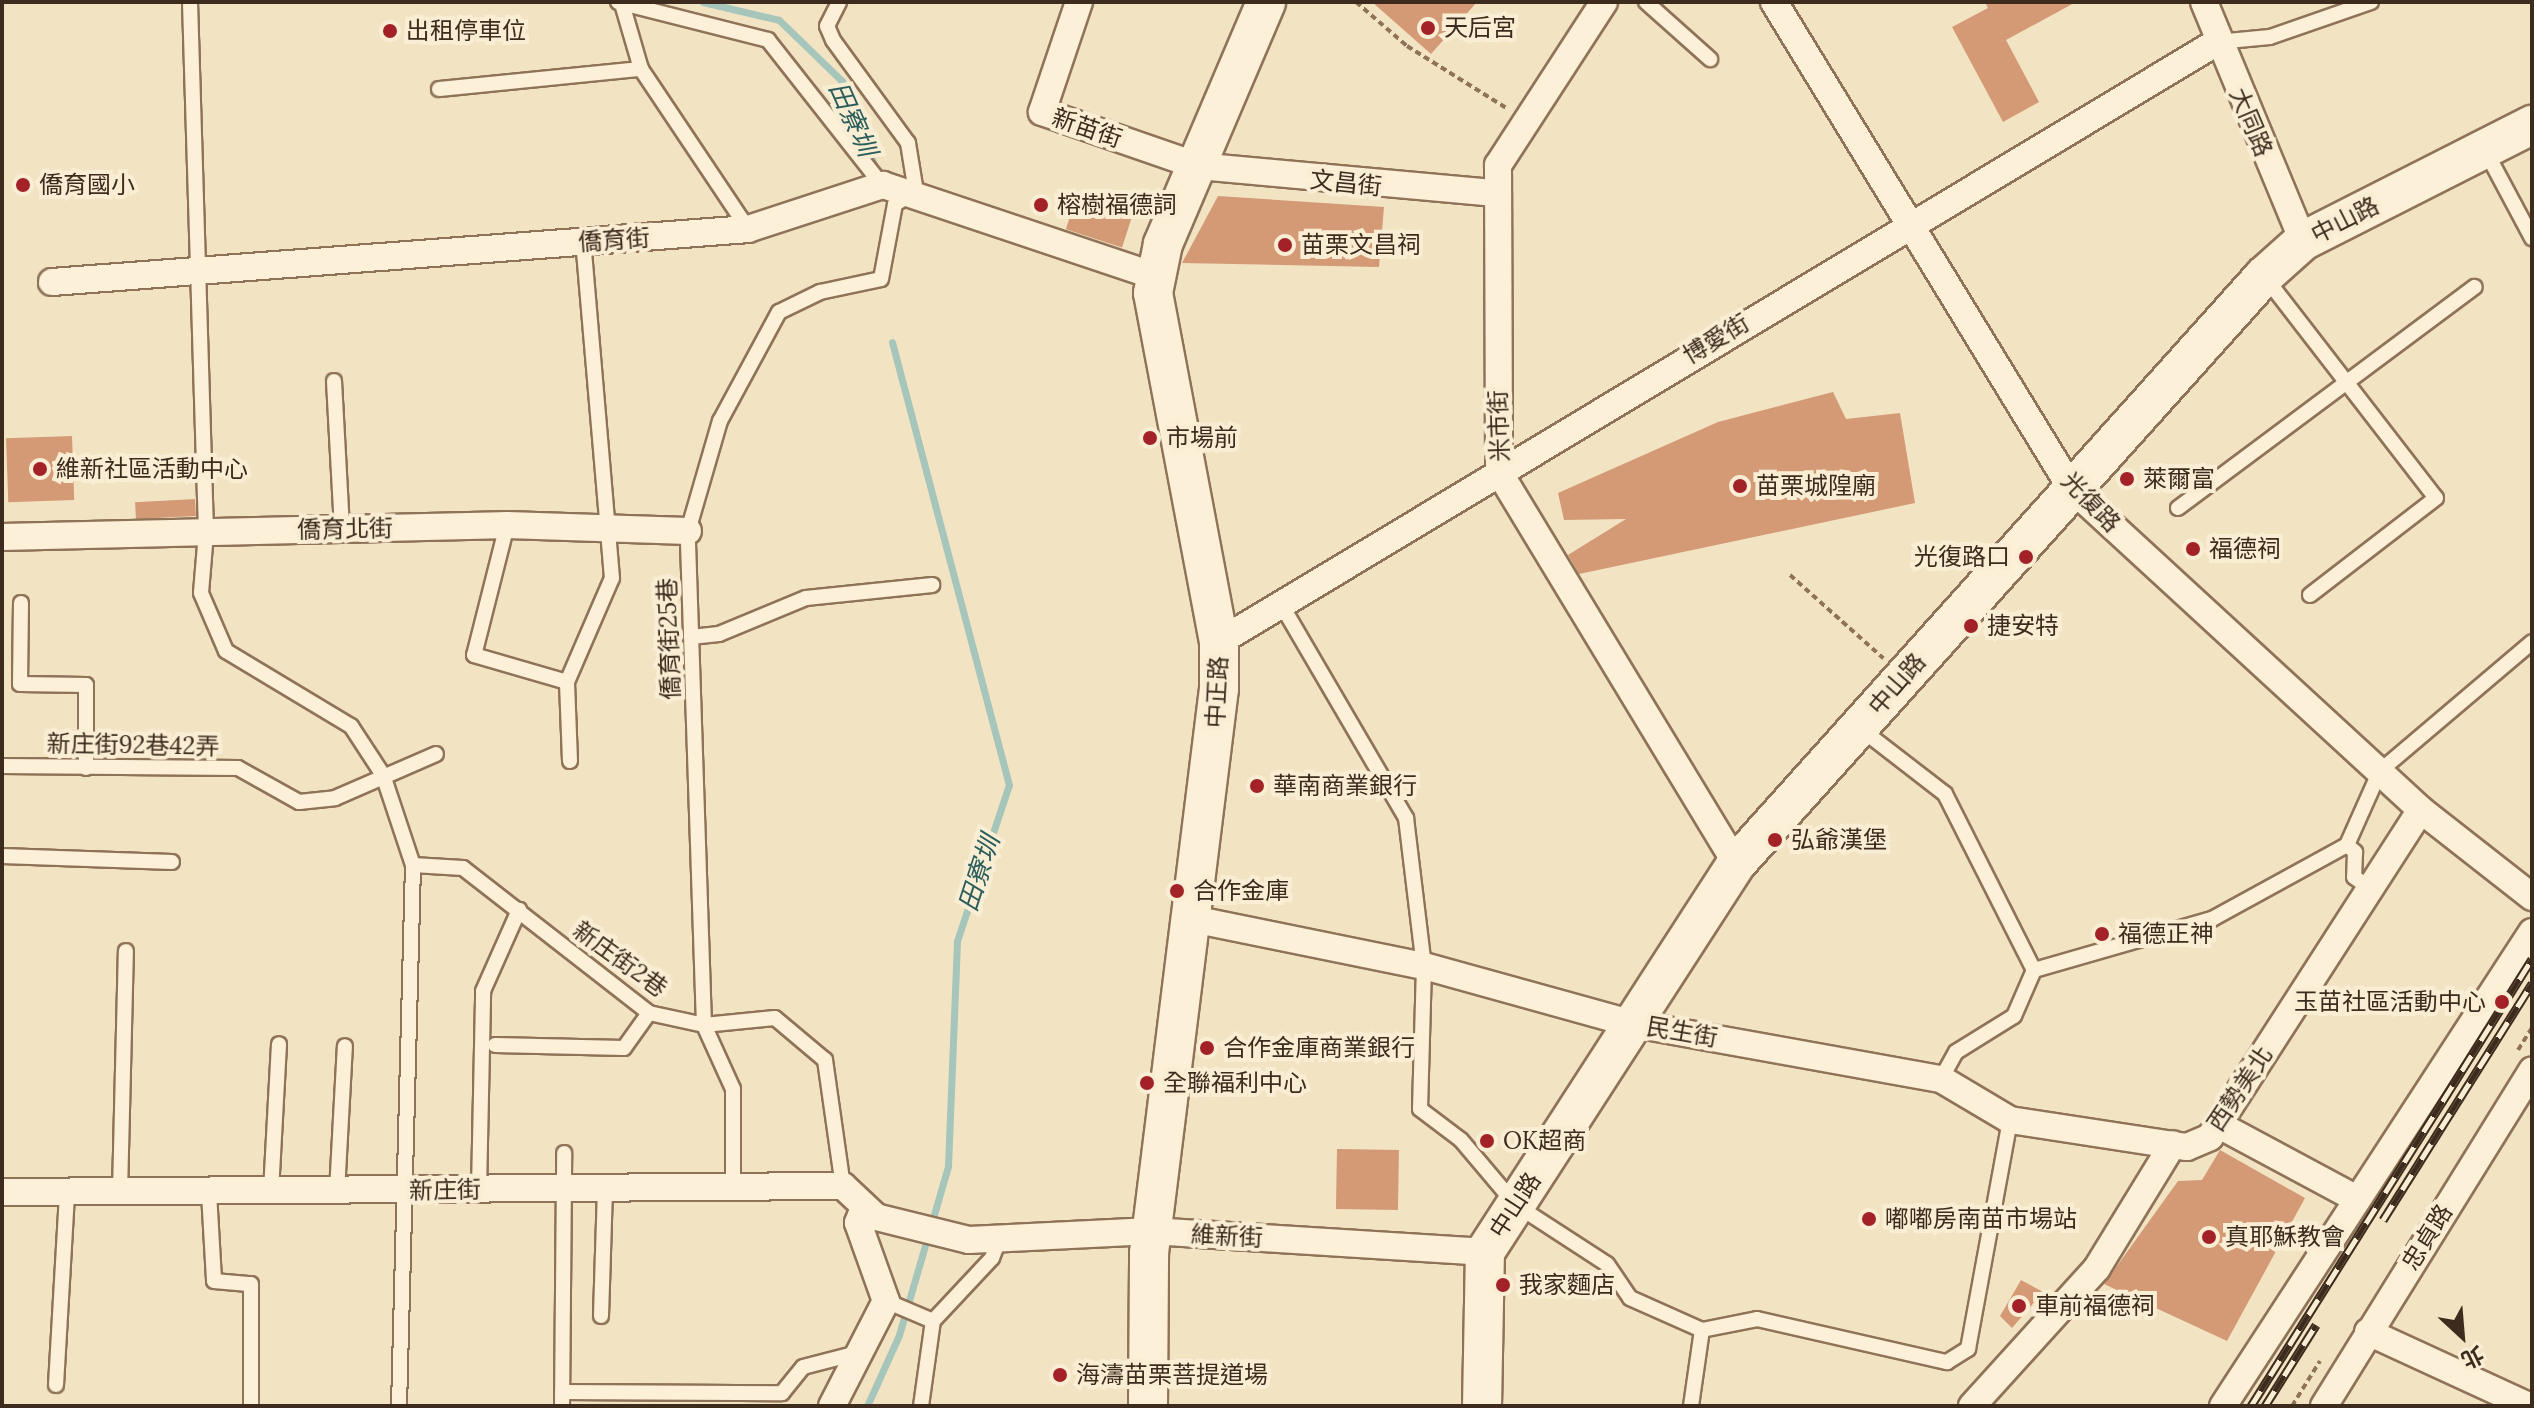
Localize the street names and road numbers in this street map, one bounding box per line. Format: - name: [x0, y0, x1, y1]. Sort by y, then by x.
- street label: 大同路: [2224, 83, 2278, 161]
- street label: 新苗街: [1048, 103, 1126, 153]
- street label: 文昌街: [1309, 165, 1383, 201]
- street label: 中山路: [2306, 191, 2384, 249]
- street label: 僑育街: [577, 223, 651, 257]
- street label: 博愛街: [1678, 308, 1754, 370]
- street label: 米市街: [1483, 390, 1515, 462]
- street label: 光復路: [2056, 466, 2126, 538]
- street label: 僑育北街: [297, 514, 393, 544]
- street label: 僑育街25巷: [652, 578, 686, 700]
- street label: 中山路: [1863, 647, 1931, 721]
- street label: 中正路: [1201, 655, 1233, 729]
- street label: 新庄街92巷42弄: [46, 729, 220, 761]
- street label: 新庄街2巷: [567, 915, 673, 1003]
- street label: 民生街: [1644, 1012, 1720, 1052]
- street label: 西勢美北: [2201, 1041, 2279, 1137]
- street label: 中山路: [1483, 1167, 1547, 1243]
- street label: 新庄街: [409, 1175, 481, 1205]
- street label: 忠貞路: [2396, 1199, 2458, 1275]
- street label: 維新街: [1190, 1220, 1264, 1252]

